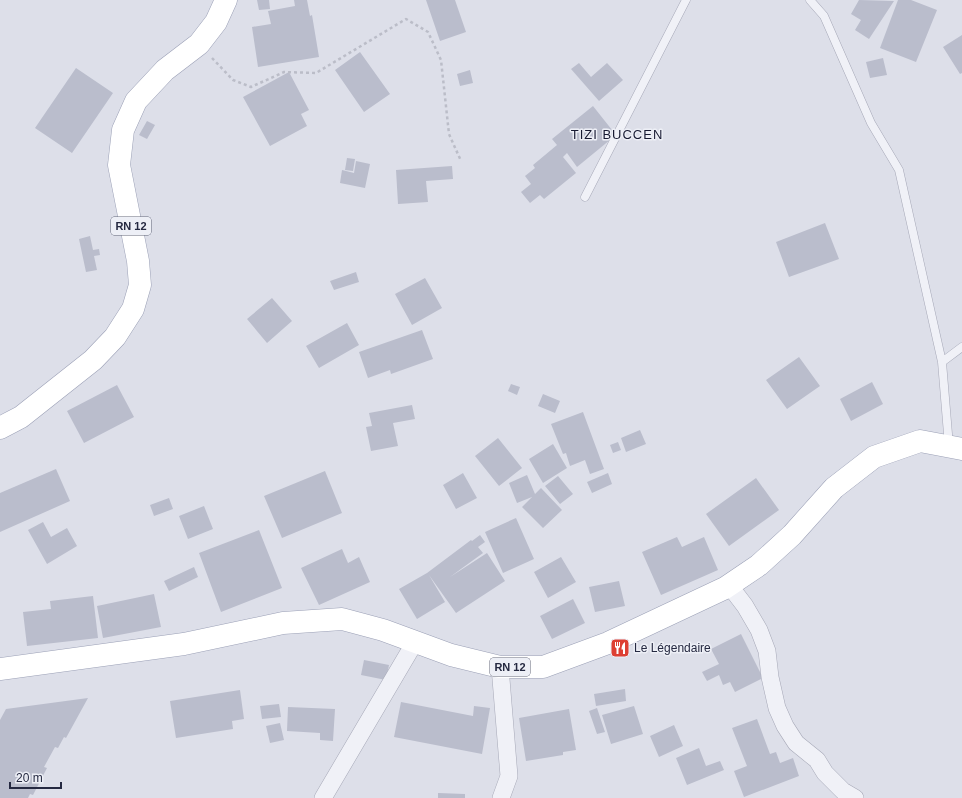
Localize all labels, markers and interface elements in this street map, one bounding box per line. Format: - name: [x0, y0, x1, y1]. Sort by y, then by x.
- district label: TIZI BUCCEN: [571, 127, 663, 142]
- road number: RN 12: [111, 217, 151, 235]
- restaurant icon: Le Légendaire: [609, 637, 631, 659]
- place label: Le Légendaire: [634, 641, 711, 655]
- road number: RN 12: [490, 658, 530, 676]
- scale bar: [10, 764, 61, 790]
- text: 20 m: [16, 771, 43, 785]

